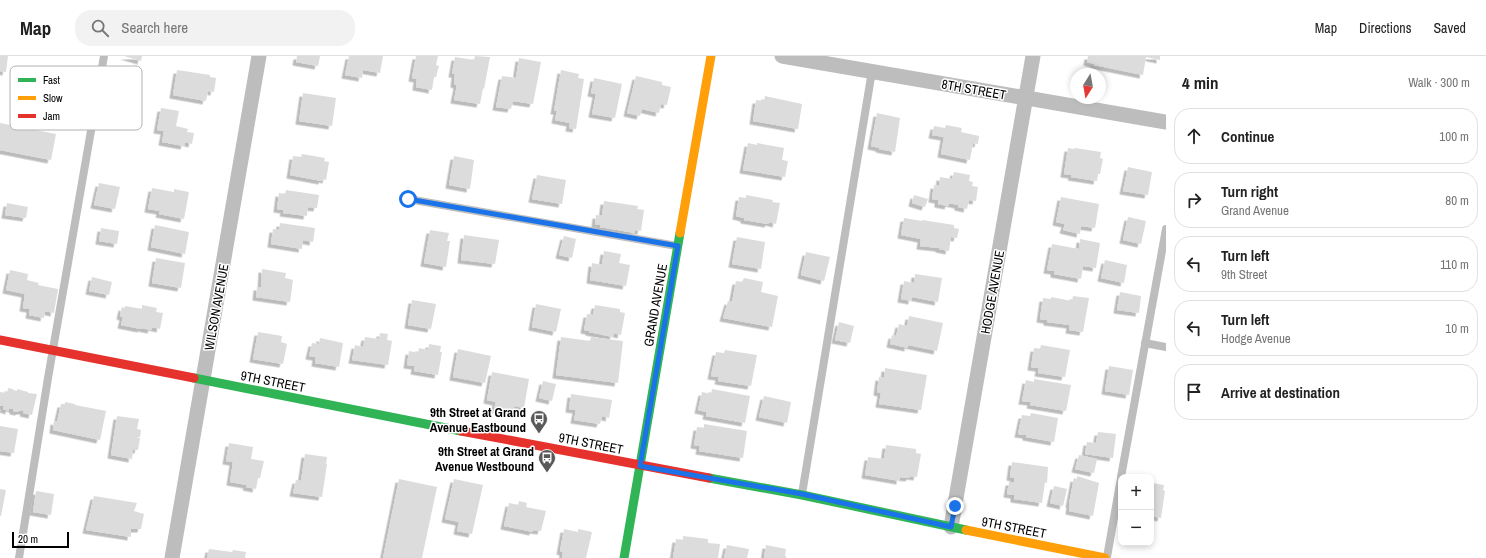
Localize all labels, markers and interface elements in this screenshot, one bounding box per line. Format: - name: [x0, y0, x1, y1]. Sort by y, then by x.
- search box: [75, 10, 355, 46]
- text: Map: [20, 15, 51, 41]
- icon: search: [89, 17, 111, 39]
- text: Search here: [121, 17, 188, 38]
- text: Map: [1315, 19, 1337, 37]
- text: Directions: [1359, 19, 1411, 37]
- text: Saved: [1433, 19, 1466, 37]
- legend: [10, 66, 142, 130]
- north arrow: [1070, 68, 1106, 104]
- text: 4 min: [1182, 71, 1218, 94]
- text: Fast: [43, 73, 61, 87]
- text: Walk · 300 m: [1408, 74, 1470, 91]
- street label: 8TH STREET: [940, 75, 1008, 104]
- text: Slow: [43, 91, 63, 105]
- text: Jam: [43, 109, 60, 123]
- icon: ahead: [1183, 125, 1205, 147]
- text: Continue: [1221, 126, 1274, 147]
- text: 100 m: [1439, 128, 1469, 145]
- text: Turn right: [1221, 181, 1278, 202]
- icon: right: [1183, 189, 1205, 211]
- route start: [399, 190, 417, 208]
- text: 80 m: [1445, 192, 1469, 209]
- text: Grand Avenue: [1221, 202, 1289, 219]
- text: Turn left: [1221, 245, 1269, 266]
- street label: HODGE AVENUE: [977, 249, 1008, 335]
- icon: left: [1183, 253, 1205, 275]
- text: 110 m: [1440, 256, 1469, 273]
- street label: GRAND AVENUE: [640, 262, 671, 348]
- street label: WILSON AVENUE: [201, 263, 232, 352]
- text: 9th Street: [1221, 266, 1267, 283]
- text: Turn left: [1221, 309, 1269, 330]
- icon: left: [1183, 317, 1205, 339]
- text: 10 m: [1445, 320, 1469, 337]
- text: Hodge Avenue: [1221, 330, 1291, 347]
- street label: 9TH STREET: [239, 367, 307, 396]
- icon: arrive: [1183, 381, 1205, 403]
- text: Arrive at destination: [1221, 382, 1340, 403]
- place label: 9th Street at Grand Avenue Eastbound: [430, 404, 526, 436]
- bus stop icon: 9th Street at Grand Avenue Eastbound: [529, 409, 549, 434]
- street label: 9TH STREET: [557, 429, 625, 458]
- place label: 9th Street at Grand Avenue Westbound: [435, 443, 534, 475]
- bus stop icon: 9th Street at Grand Avenue Westbound: [537, 448, 557, 473]
- map controls: [1118, 474, 1154, 546]
- button: +: [1118, 474, 1154, 510]
- route end: [946, 497, 964, 515]
- button: −: [1118, 510, 1154, 546]
- street label: 9TH STREET: [980, 513, 1048, 542]
- scale bar: [12, 530, 69, 549]
- text: 20 m: [18, 532, 38, 546]

